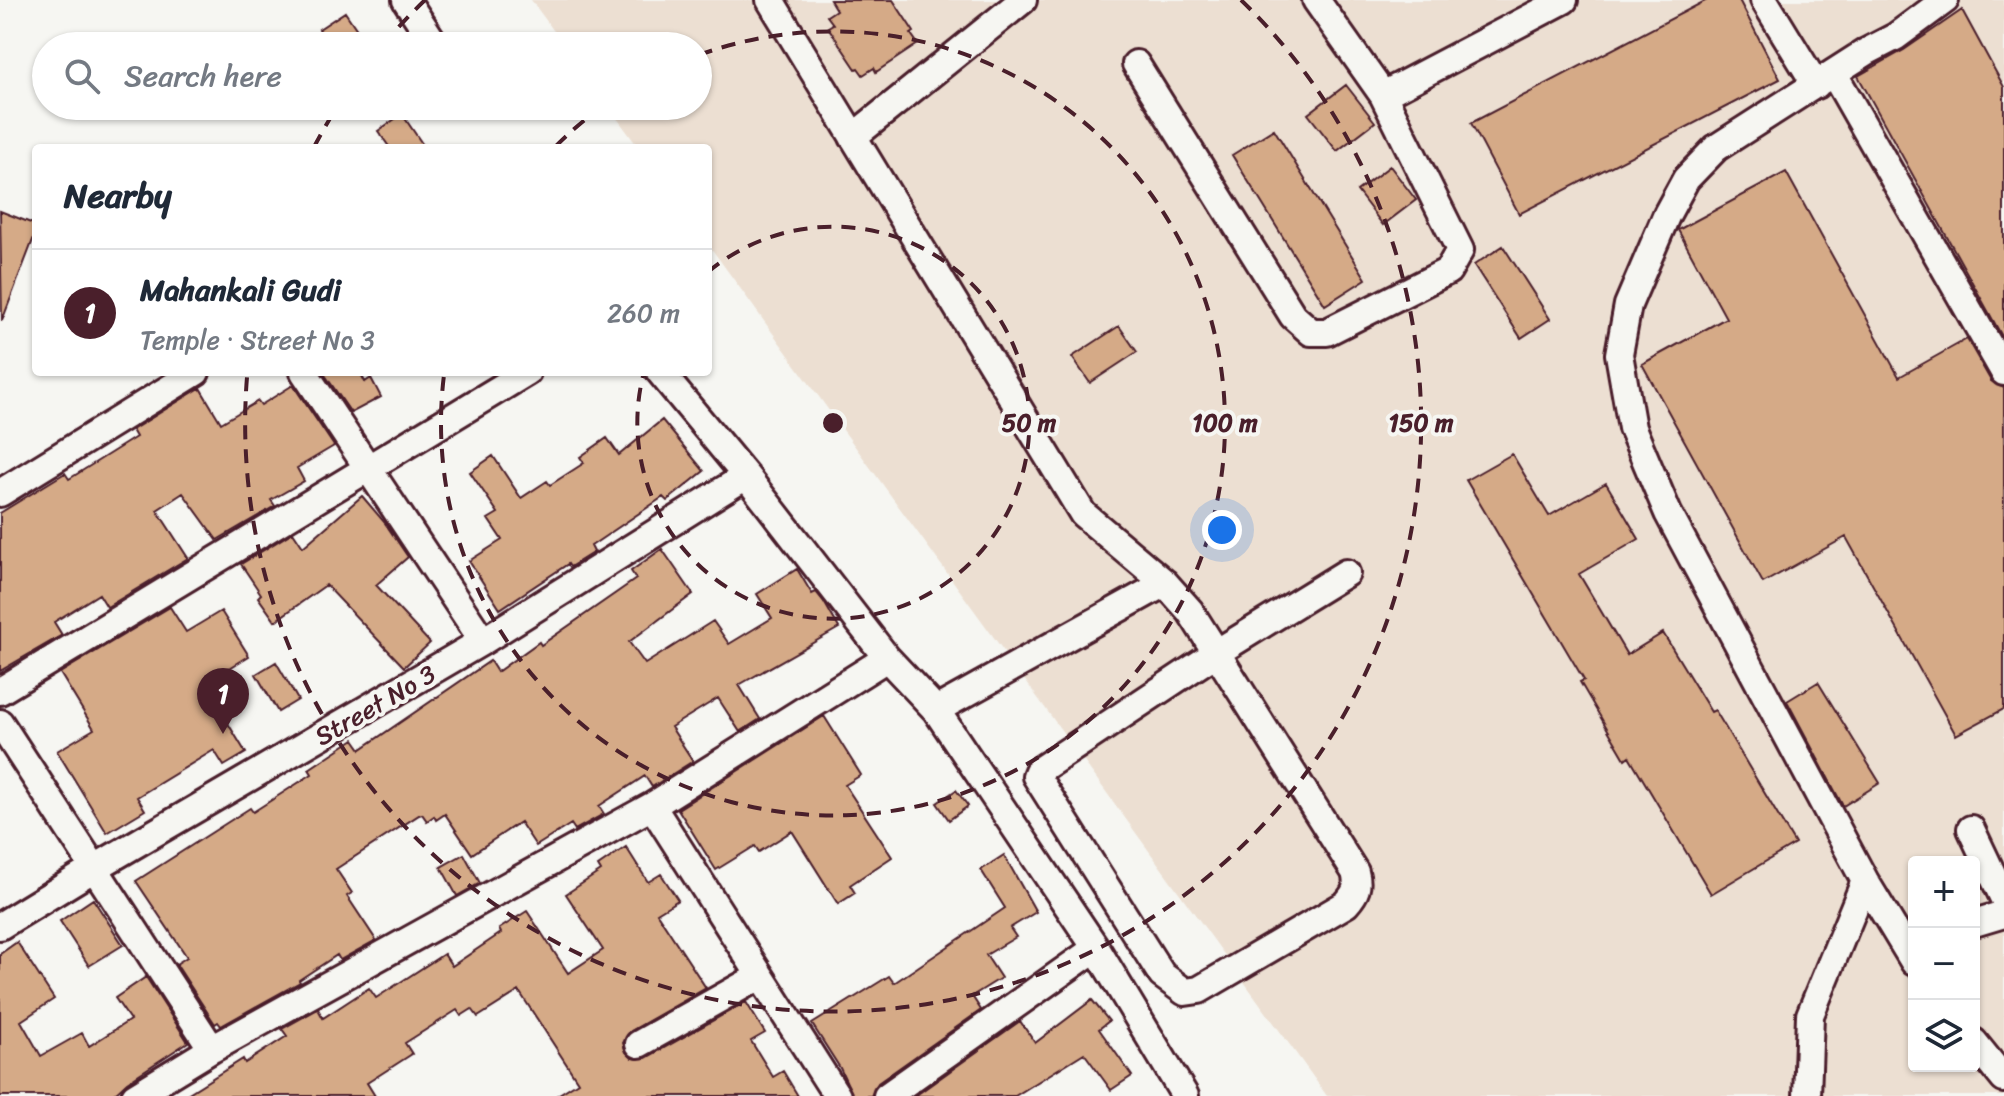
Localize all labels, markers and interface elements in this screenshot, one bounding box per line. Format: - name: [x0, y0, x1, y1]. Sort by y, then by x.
- search box: [32, 32, 712, 120]
- text: Search here: [124, 49, 282, 103]
- icon: search: [60, 54, 104, 98]
- text: Nearby: [64, 166, 172, 226]
- text: Mahankali Gudi: [140, 263, 341, 317]
- text: 1: [84, 290, 96, 336]
- text: 260 m: [607, 290, 680, 336]
- text: Temple · Street No 3: [140, 317, 375, 363]
- text: 50 m: [1002, 402, 1057, 444]
- text: 100 m: [1192, 402, 1258, 444]
- text: 150 m: [1389, 402, 1454, 444]
- centre of rings: [819, 409, 847, 437]
- your location: [1202, 510, 1242, 550]
- street label: Street No 3: [305, 652, 445, 758]
- pin: 1: [197, 668, 249, 734]
- map controls: [1908, 856, 1980, 1072]
- button: +: [1908, 856, 1980, 928]
- button: −: [1908, 928, 1980, 1000]
- button: layers: [1908, 1000, 1980, 1072]

